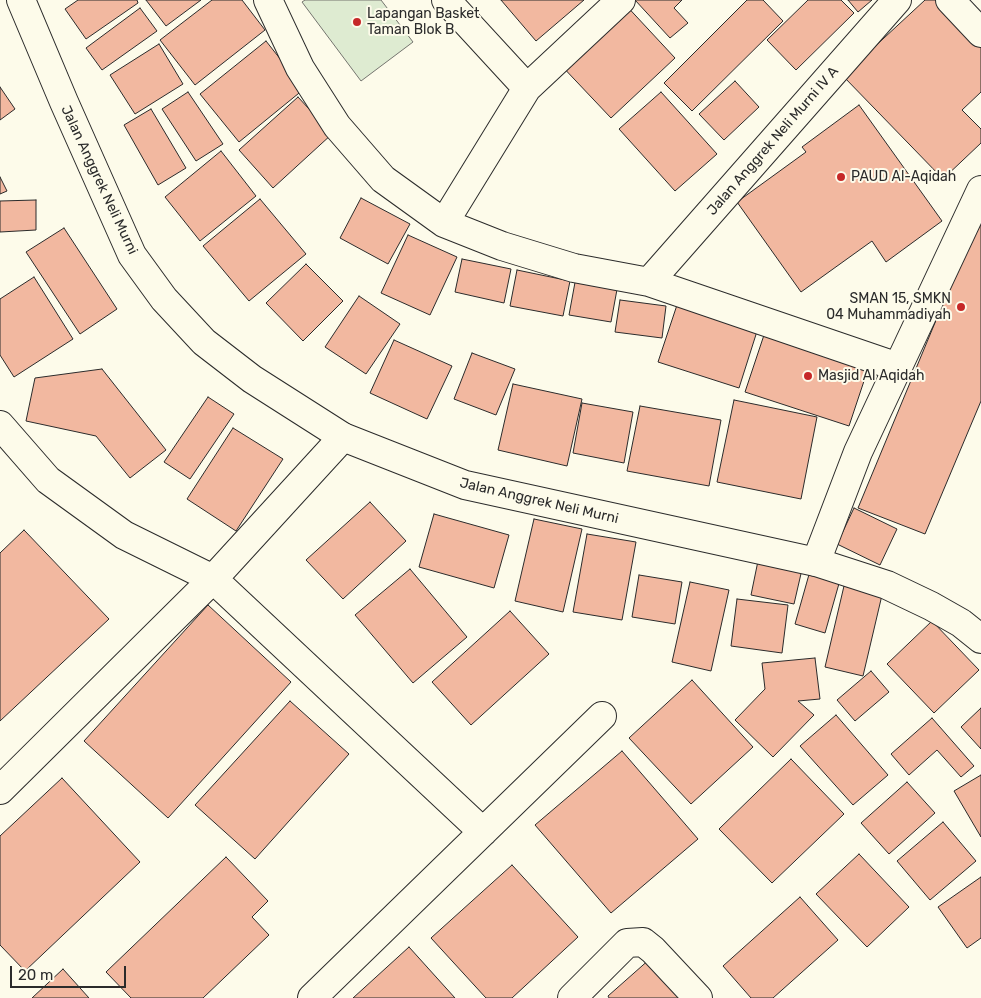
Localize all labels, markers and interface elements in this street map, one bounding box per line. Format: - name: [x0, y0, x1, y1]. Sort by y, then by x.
- place label: Lapangan Basket Taman Blok B: [367, 6, 480, 38]
- marker: Lapangan Basket Taman Blok B: [351, 16, 363, 28]
- street label: Jalan Anggrek Neli Murni IV A: [704, 63, 842, 219]
- street label: Jalan Anggrek Neli Murni: [57, 103, 141, 257]
- place label: PAUD Al-Aqidah: [851, 169, 956, 185]
- marker: PAUD Al-Aqidah: [835, 171, 847, 183]
- place label: SMAN 15, SMKN 04 Muhammadiyah: [826, 291, 951, 324]
- marker: SMAN 15, SMKN 04 Muhammadiyah: [955, 301, 967, 313]
- place label: Masjid Al Aqidah: [818, 368, 925, 384]
- marker: Masjid Al Aqidah: [802, 370, 814, 382]
- street label: Jalan Anggrek Neli Murni: [458, 475, 620, 527]
- scale bar: [12, 956, 129, 988]
- text: 20 m: [18, 966, 53, 984]

